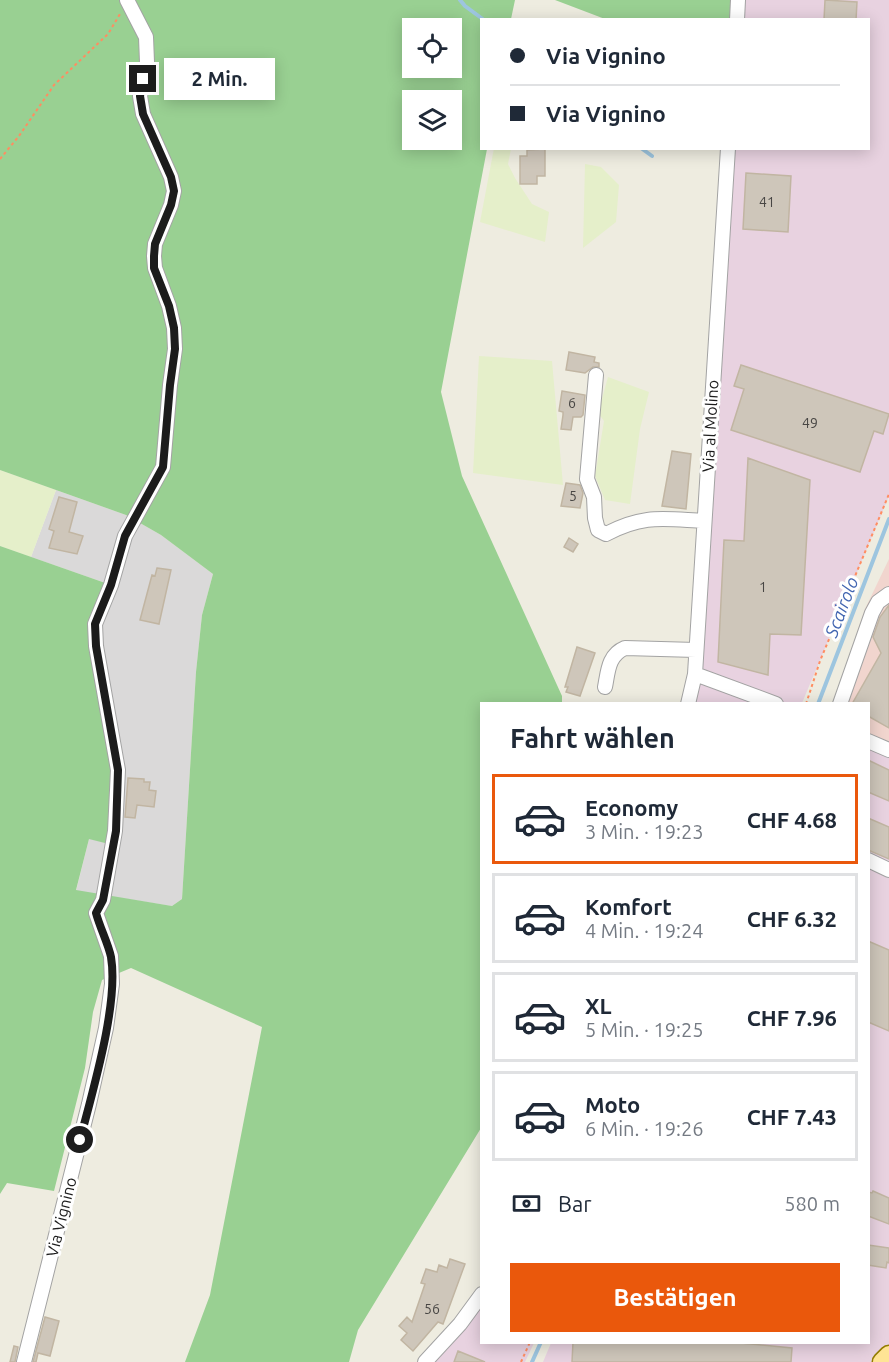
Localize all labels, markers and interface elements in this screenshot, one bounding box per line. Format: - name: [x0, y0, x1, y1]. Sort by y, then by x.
- map controls: [402, 18, 462, 150]
- button: locate: [402, 18, 462, 78]
- text: Via Vignino: [546, 43, 666, 68]
- callout: 2 Min.: [164, 58, 275, 100]
- route end: [129, 65, 156, 92]
- text: 2 Min.: [192, 67, 248, 90]
- button: layers: [402, 90, 462, 150]
- text: Via Vignino: [546, 101, 666, 126]
- house number: 41: [759, 194, 775, 210]
- street label: Via al Molino: [699, 379, 721, 473]
- house number: 6: [568, 395, 576, 411]
- house number: 49: [802, 415, 818, 431]
- house number: 5: [569, 488, 577, 504]
- water label: Scairolo: [820, 574, 862, 641]
- house number: 1: [759, 579, 767, 595]
- text: Fahrt wählen: [510, 723, 675, 753]
- icon: car: [513, 792, 567, 846]
- text: Economy: [585, 795, 678, 820]
- text: CHF 4.68: [747, 807, 837, 832]
- text: 3 Min. · 19:23: [585, 820, 704, 843]
- icon: car: [513, 891, 567, 945]
- text: Komfort: [585, 894, 672, 919]
- text: CHF 6.32: [747, 906, 837, 931]
- text: 4 Min. · 19:24: [585, 919, 704, 942]
- icon: car: [513, 990, 567, 1044]
- text: XL: [585, 993, 612, 1018]
- text: CHF 7.96: [747, 1005, 837, 1030]
- text: 5 Min. · 19:25: [585, 1018, 704, 1041]
- icon: car: [513, 1089, 567, 1143]
- text: Moto: [585, 1092, 640, 1117]
- text: CHF 7.43: [747, 1104, 837, 1129]
- text: 6 Min. · 19:26: [585, 1117, 704, 1140]
- route start: [66, 1126, 93, 1153]
- street label: Via Vignino: [42, 1175, 80, 1259]
- icon: cash: [510, 1187, 543, 1220]
- text: Bar: [558, 1191, 592, 1216]
- text: 580 m: [784, 1192, 840, 1215]
- button: Bestätigen: [510, 1263, 840, 1332]
- house number: 56: [424, 1301, 440, 1317]

